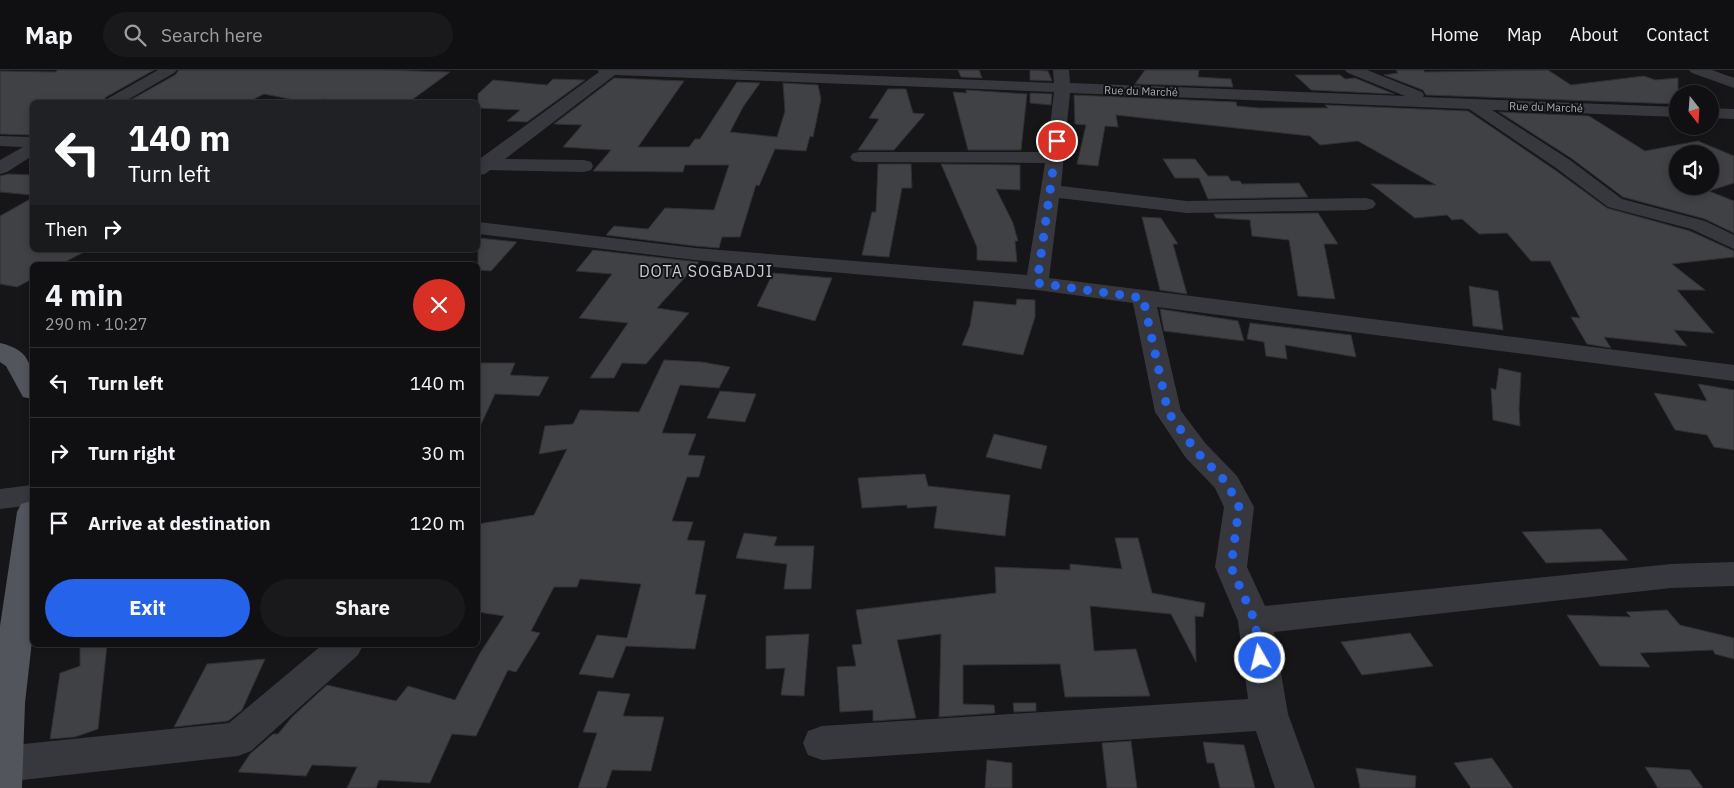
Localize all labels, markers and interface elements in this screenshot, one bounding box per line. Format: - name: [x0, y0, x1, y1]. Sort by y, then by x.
- search box: [103, 12, 453, 57]
- text: Map: [25, 19, 73, 51]
- icon: search: [121, 21, 149, 49]
- text: Search here: [161, 23, 263, 47]
- text: Home: [1431, 23, 1479, 46]
- text: Map: [1507, 23, 1542, 46]
- text: About: [1570, 23, 1618, 46]
- text: Contact: [1646, 23, 1709, 46]
- street label: Rue du Marché: [1104, 83, 1178, 99]
- north arrow: [1669, 85, 1719, 135]
- map controls: [1669, 85, 1719, 195]
- street label: Rue du Marché: [1509, 99, 1583, 115]
- text: 140 m: [128, 115, 231, 161]
- icon: left: [45, 120, 110, 185]
- pin: [1036, 120, 1078, 162]
- icon: arrive: [1043, 127, 1071, 155]
- button: sound: [1669, 145, 1719, 195]
- text: Turn left: [128, 159, 211, 188]
- icon: right: [98, 215, 126, 243]
- text: Then: [45, 217, 88, 241]
- district label: DOTA SOGBADJI: [639, 261, 773, 281]
- text: 4 min: [45, 275, 123, 314]
- button: close: [413, 279, 465, 331]
- text: 290 m · 10:27: [45, 314, 147, 334]
- icon: left: [45, 369, 73, 397]
- text: Turn left: [88, 371, 164, 395]
- text: 140 m: [410, 371, 465, 395]
- icon: right: [45, 439, 73, 467]
- text: Turn right: [88, 441, 175, 465]
- text: 30 m: [421, 441, 465, 465]
- icon: arrive: [45, 509, 73, 537]
- text: Arrive at destination: [88, 511, 271, 535]
- text: 120 m: [410, 511, 465, 535]
- button: Exit: [45, 579, 250, 637]
- button: Share: [260, 579, 465, 637]
- position arrow: [1233, 631, 1285, 683]

